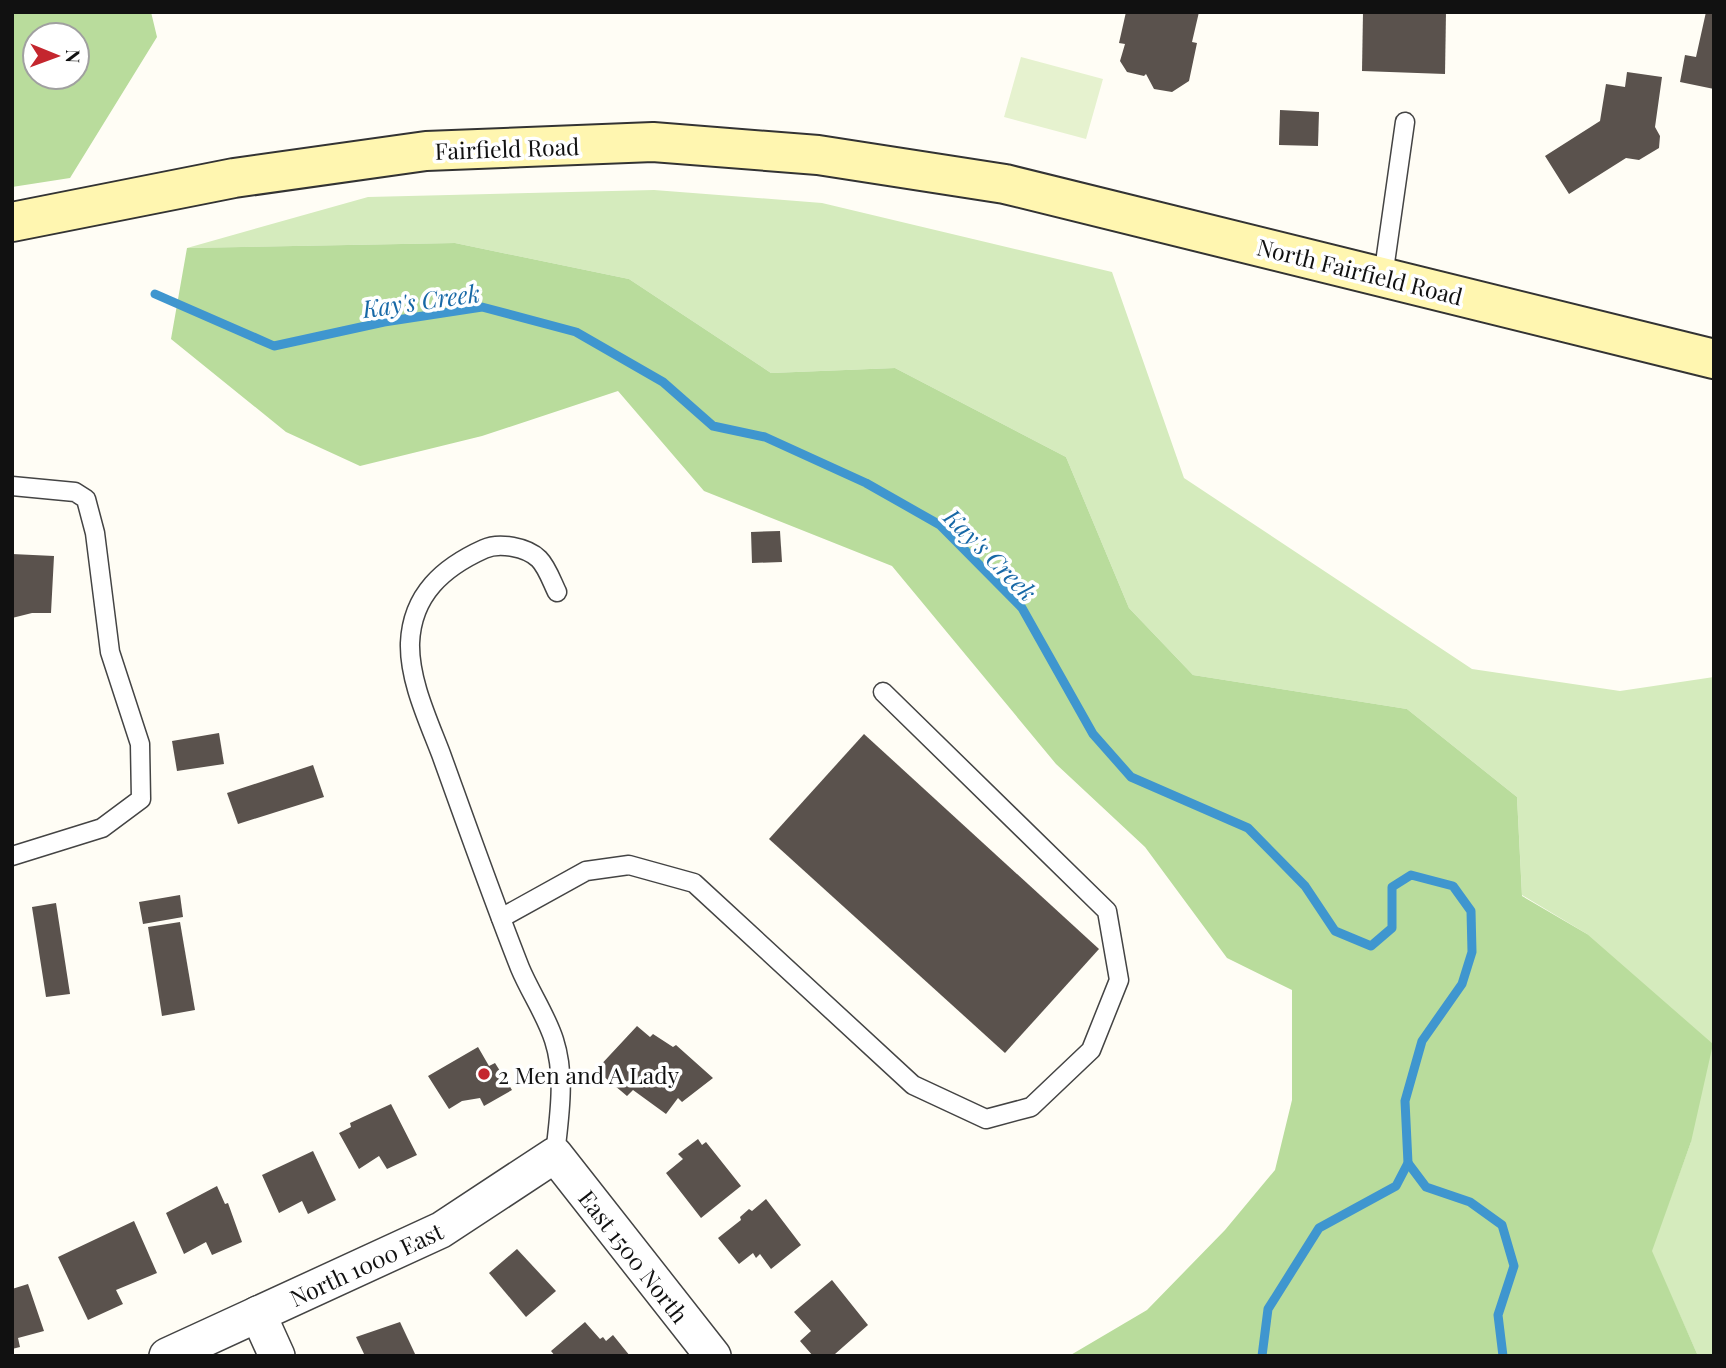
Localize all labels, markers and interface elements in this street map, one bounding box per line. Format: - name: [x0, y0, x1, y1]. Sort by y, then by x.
- north arrow: [21, 21, 91, 91]
- text: N: [61, 49, 87, 64]
- street label: Fairfield Road: [434, 130, 580, 166]
- street label: North Fairfield Road: [1254, 230, 1466, 312]
- water label: Kay's Creek: [359, 276, 482, 324]
- water label: Kay's Creek: [937, 500, 1044, 607]
- place label: 2 Men and A Lady: [498, 1059, 680, 1090]
- marker: 2 Men and A Lady: [476, 1066, 492, 1082]
- street label: East 1500 North: [572, 1183, 696, 1329]
- street label: North 1000 East: [284, 1215, 448, 1313]

